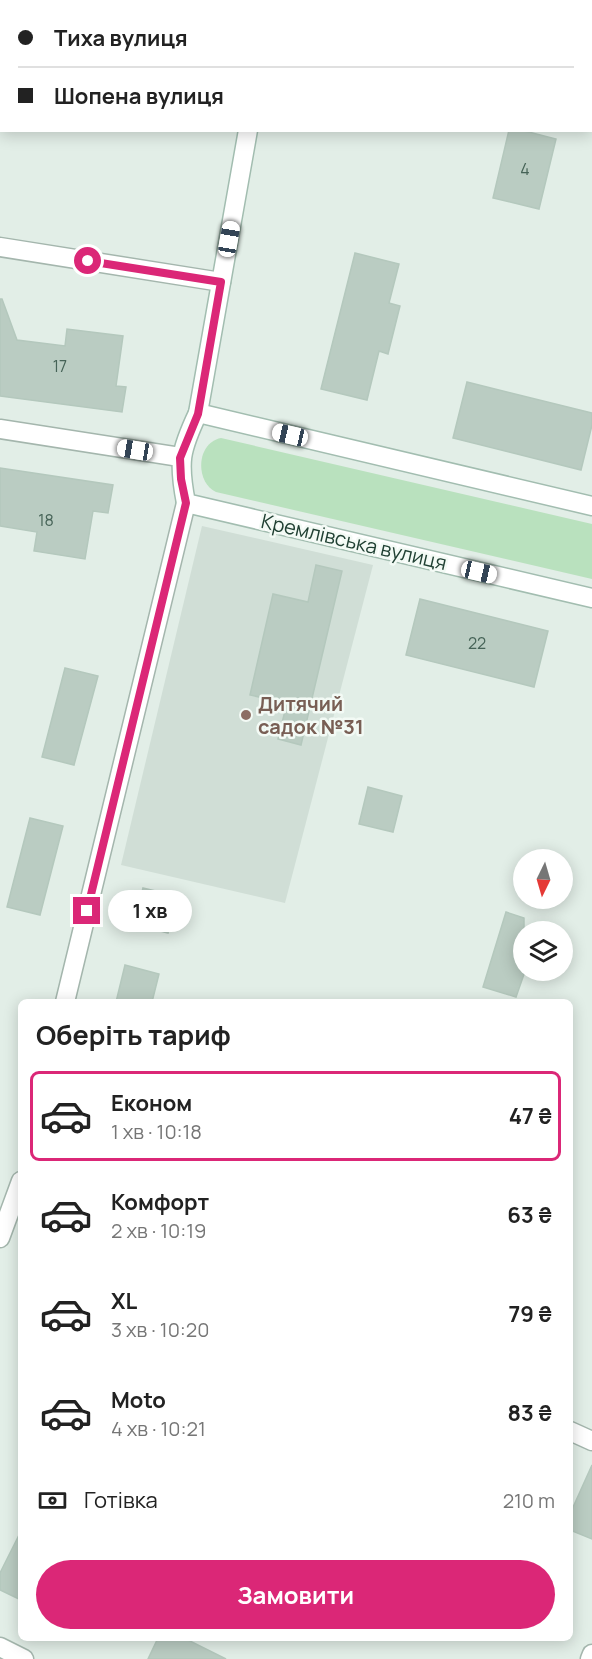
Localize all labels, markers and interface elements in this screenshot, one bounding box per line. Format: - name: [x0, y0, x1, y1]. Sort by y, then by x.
- text: Тиха вулиця: [54, 23, 188, 53]
- text: Шопена вулиця: [54, 81, 224, 111]
- house number: 4: [520, 158, 530, 180]
- car: [217, 220, 241, 258]
- route start: [74, 247, 101, 274]
- house number: 17: [53, 355, 67, 377]
- car: [270, 422, 310, 448]
- car: [116, 438, 154, 462]
- street label: Кремлівська вулиця: [259, 507, 450, 576]
- house number: 18: [38, 509, 54, 531]
- car: [459, 559, 499, 585]
- house number: 22: [468, 632, 486, 654]
- place label: Дитячий садок №31: [258, 690, 364, 740]
- marker: Дитячий садок №31: [239, 708, 253, 722]
- north arrow: [513, 849, 573, 909]
- map controls: [513, 849, 573, 981]
- callout: 1 хв: [108, 890, 192, 932]
- route end: [73, 897, 100, 924]
- text: 1 хв: [132, 897, 168, 924]
- button: layers: [513, 921, 573, 981]
- text: Оберіть тариф: [36, 1016, 231, 1053]
- text: Економ: [111, 1088, 192, 1118]
- icon: car: [39, 1089, 93, 1143]
- text: 47 ₴: [509, 1101, 552, 1131]
- text: 1 хв · 10:18: [111, 1118, 202, 1145]
- text: Комфорт: [111, 1187, 209, 1217]
- icon: car: [39, 1188, 93, 1242]
- text: 63 ₴: [507, 1200, 552, 1230]
- text: 2 хв · 10:19: [111, 1217, 206, 1244]
- text: XL: [111, 1286, 137, 1316]
- icon: car: [39, 1287, 93, 1341]
- text: 79 ₴: [508, 1299, 552, 1329]
- text: 3 хв · 10:20: [111, 1316, 209, 1343]
- text: Moto: [111, 1385, 166, 1415]
- icon: car: [39, 1386, 93, 1440]
- text: 83 ₴: [508, 1398, 552, 1428]
- text: 4 хв · 10:21: [111, 1415, 206, 1442]
- icon: cash: [36, 1484, 69, 1517]
- text: Готівка: [84, 1485, 158, 1515]
- text: 210 m: [503, 1487, 555, 1514]
- button: Замовити: [36, 1560, 555, 1629]

